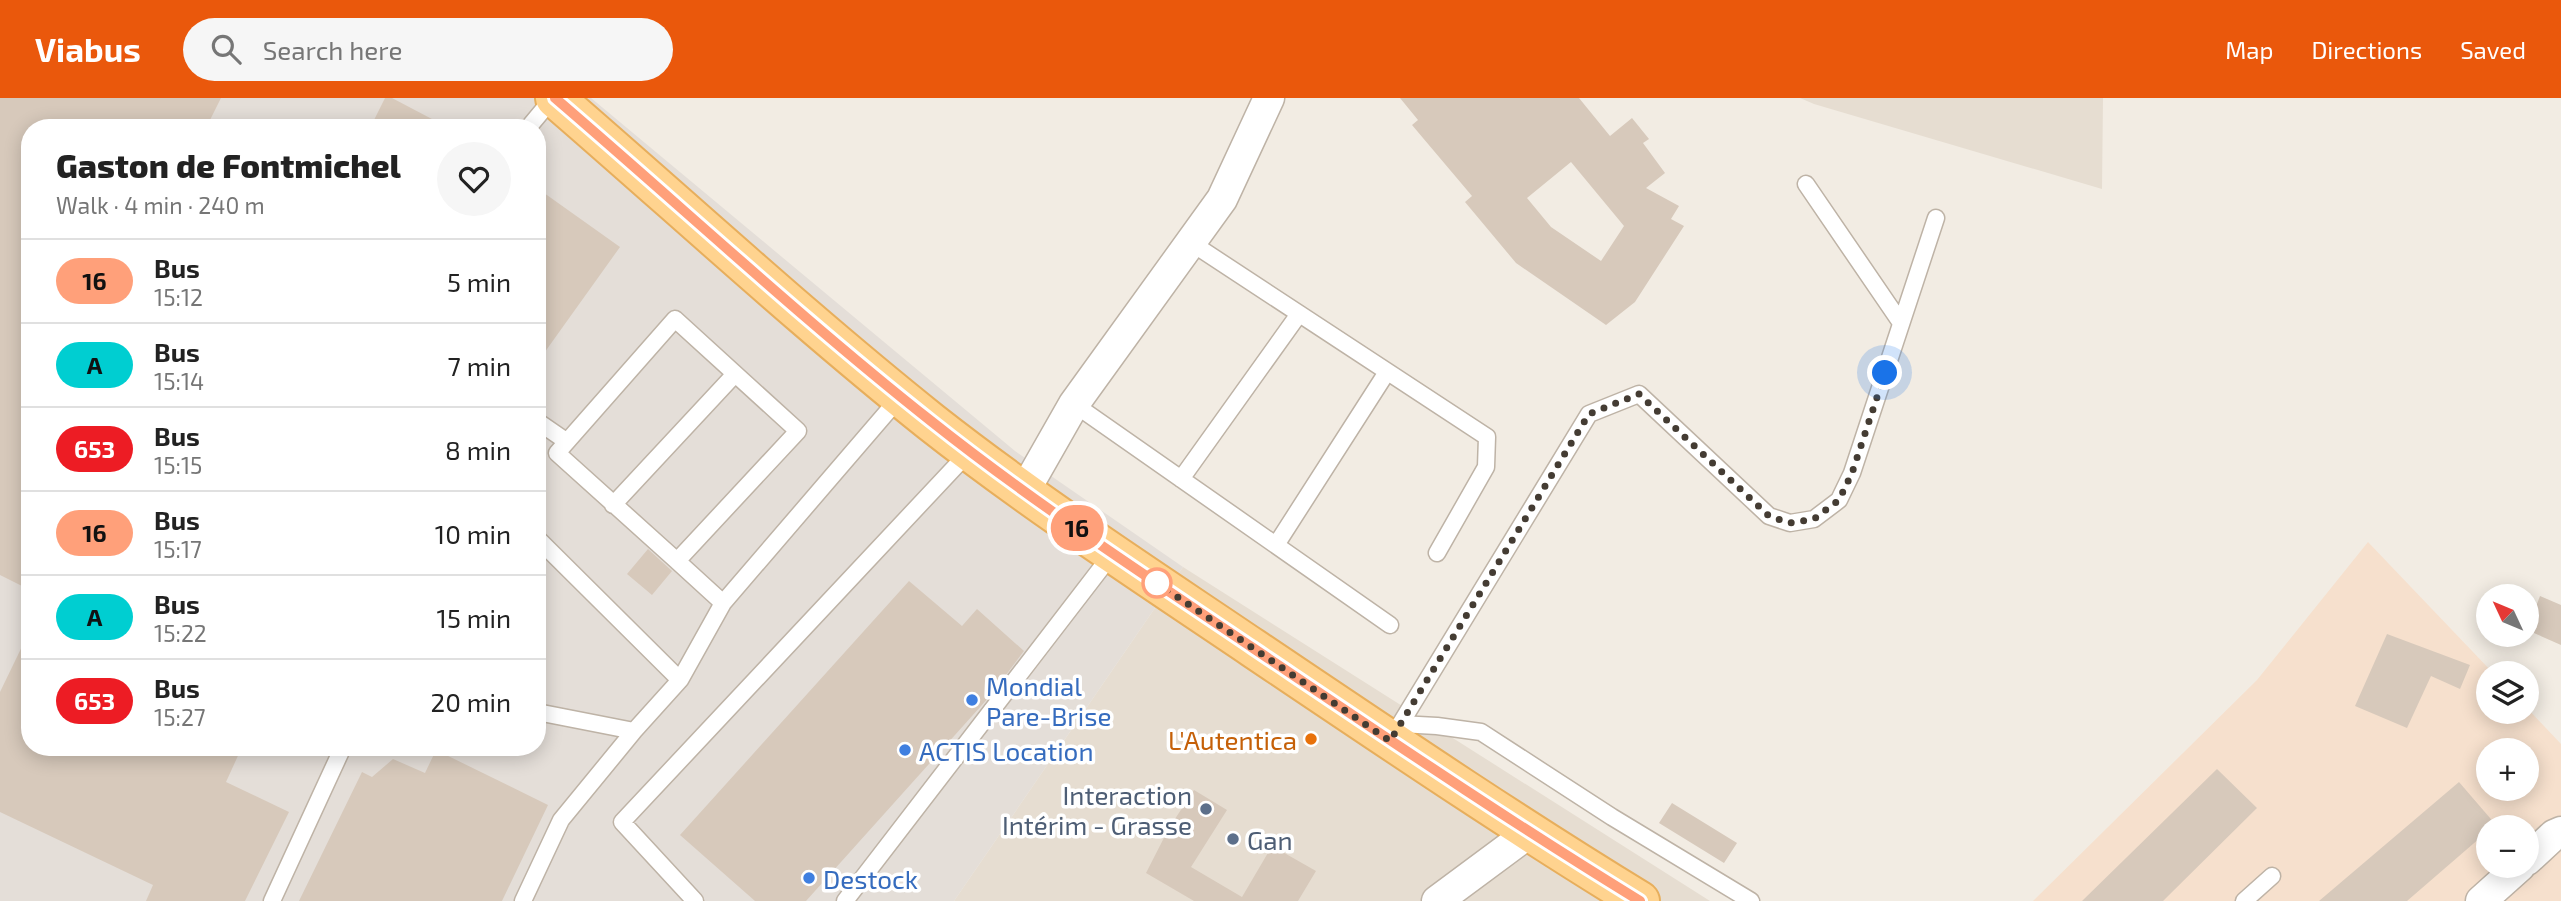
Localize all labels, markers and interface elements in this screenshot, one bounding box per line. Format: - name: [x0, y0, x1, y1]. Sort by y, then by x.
- search box: [183, 18, 673, 81]
- text: Viabus: [35, 29, 141, 69]
- icon: search: [207, 30, 245, 68]
- text: Search here: [263, 34, 402, 65]
- text: Map: [2225, 35, 2273, 64]
- text: Directions: [2311, 35, 2422, 64]
- text: Saved: [2460, 35, 2526, 64]
- button: heart: [437, 142, 511, 216]
- text: Gaston de Fontmichel: [56, 145, 401, 185]
- text: Walk · 4 min · 240 m: [56, 191, 265, 219]
- text: Bus: [154, 252, 200, 283]
- text: 16: [82, 266, 107, 295]
- text: 5 min: [447, 266, 511, 297]
- text: 15:12: [154, 283, 203, 311]
- text: Bus: [154, 336, 200, 367]
- text: A: [87, 350, 102, 379]
- text: 7 min: [448, 350, 511, 381]
- your location: [1867, 355, 1902, 390]
- text: 15:14: [154, 367, 204, 395]
- text: Bus: [154, 420, 200, 451]
- text: 653: [74, 434, 115, 463]
- text: 8 min: [445, 434, 511, 465]
- text: 15:15: [154, 451, 202, 479]
- text: Bus: [154, 504, 200, 535]
- line badge: 16: [1046, 505, 1108, 551]
- text: 16: [1065, 513, 1089, 542]
- text: 16: [82, 518, 107, 547]
- text: 10 min: [435, 518, 511, 549]
- text: 15:17: [154, 535, 202, 563]
- unlabelled marker: [1142, 568, 1172, 598]
- north arrow: [2476, 584, 2539, 648]
- map controls: [2476, 584, 2539, 878]
- text: Bus: [154, 588, 200, 619]
- text: A: [87, 602, 102, 631]
- text: 15 min: [437, 602, 511, 633]
- text: 15:22: [154, 619, 207, 647]
- button: layers: [2476, 661, 2539, 724]
- place label: Mondial Pare-Brise: [986, 670, 1111, 731]
- text: Bus: [154, 672, 200, 703]
- text: 653: [74, 686, 115, 715]
- text: 20 min: [431, 686, 511, 717]
- marker: Mondial Pare-Brise: [964, 692, 980, 708]
- text: 15:27: [154, 703, 206, 731]
- place label: L'Autentica: [1168, 724, 1297, 755]
- marker: L'Autentica: [1303, 731, 1319, 747]
- place label: ACTIS Location: [919, 735, 1094, 766]
- button: +: [2476, 738, 2539, 801]
- marker: ACTIS Location: [897, 742, 913, 758]
- place label: Interaction Intérim - Grasse: [1002, 779, 1192, 840]
- marker: Interaction Intérim - Grasse: [1198, 801, 1214, 817]
- button: −: [2476, 815, 2539, 878]
- place label: Gan: [1247, 824, 1293, 855]
- marker: Gan: [1225, 831, 1241, 847]
- place label: Destock: [823, 863, 918, 894]
- marker: Destock: [801, 870, 817, 886]

